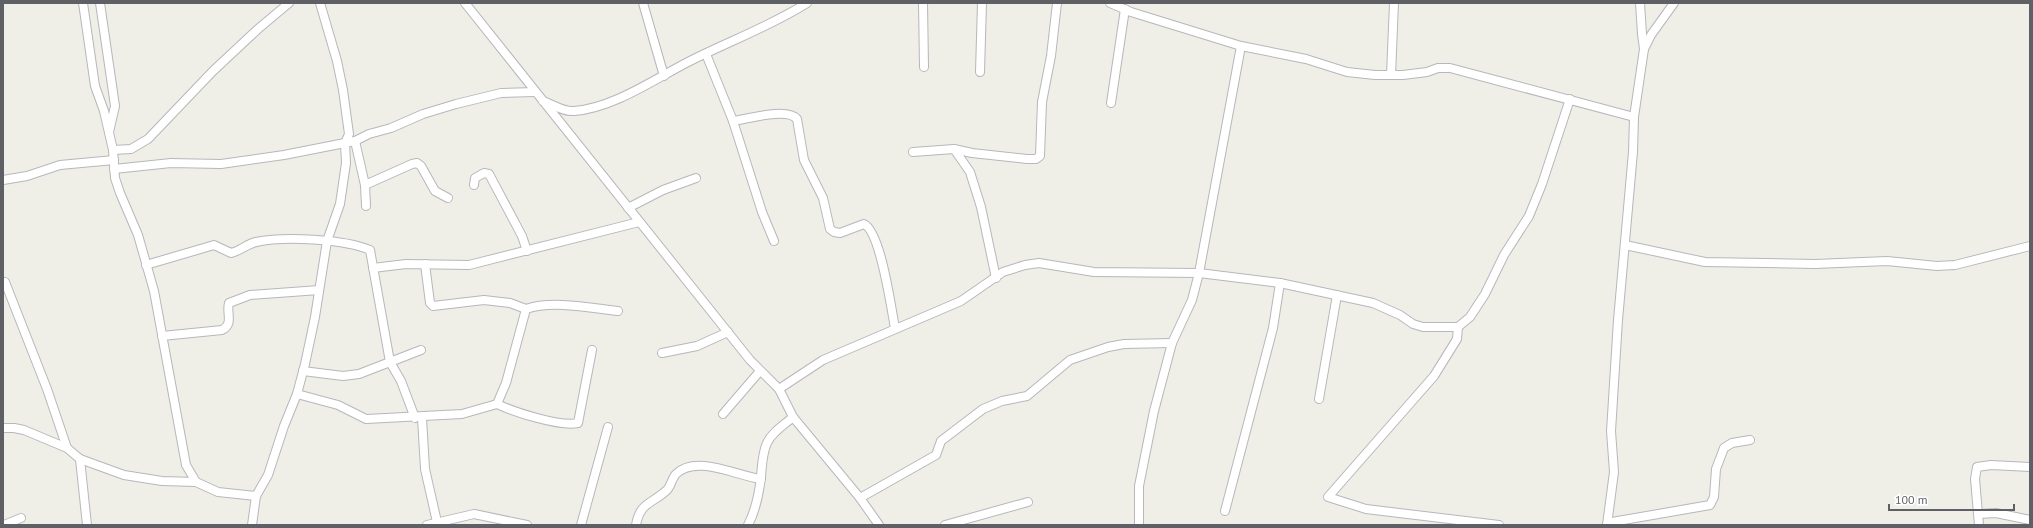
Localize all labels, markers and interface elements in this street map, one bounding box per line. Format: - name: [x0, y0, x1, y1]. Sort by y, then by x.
- scale bar: [1889, 486, 2014, 512]
- text: 100 m: [1895, 492, 1928, 507]

